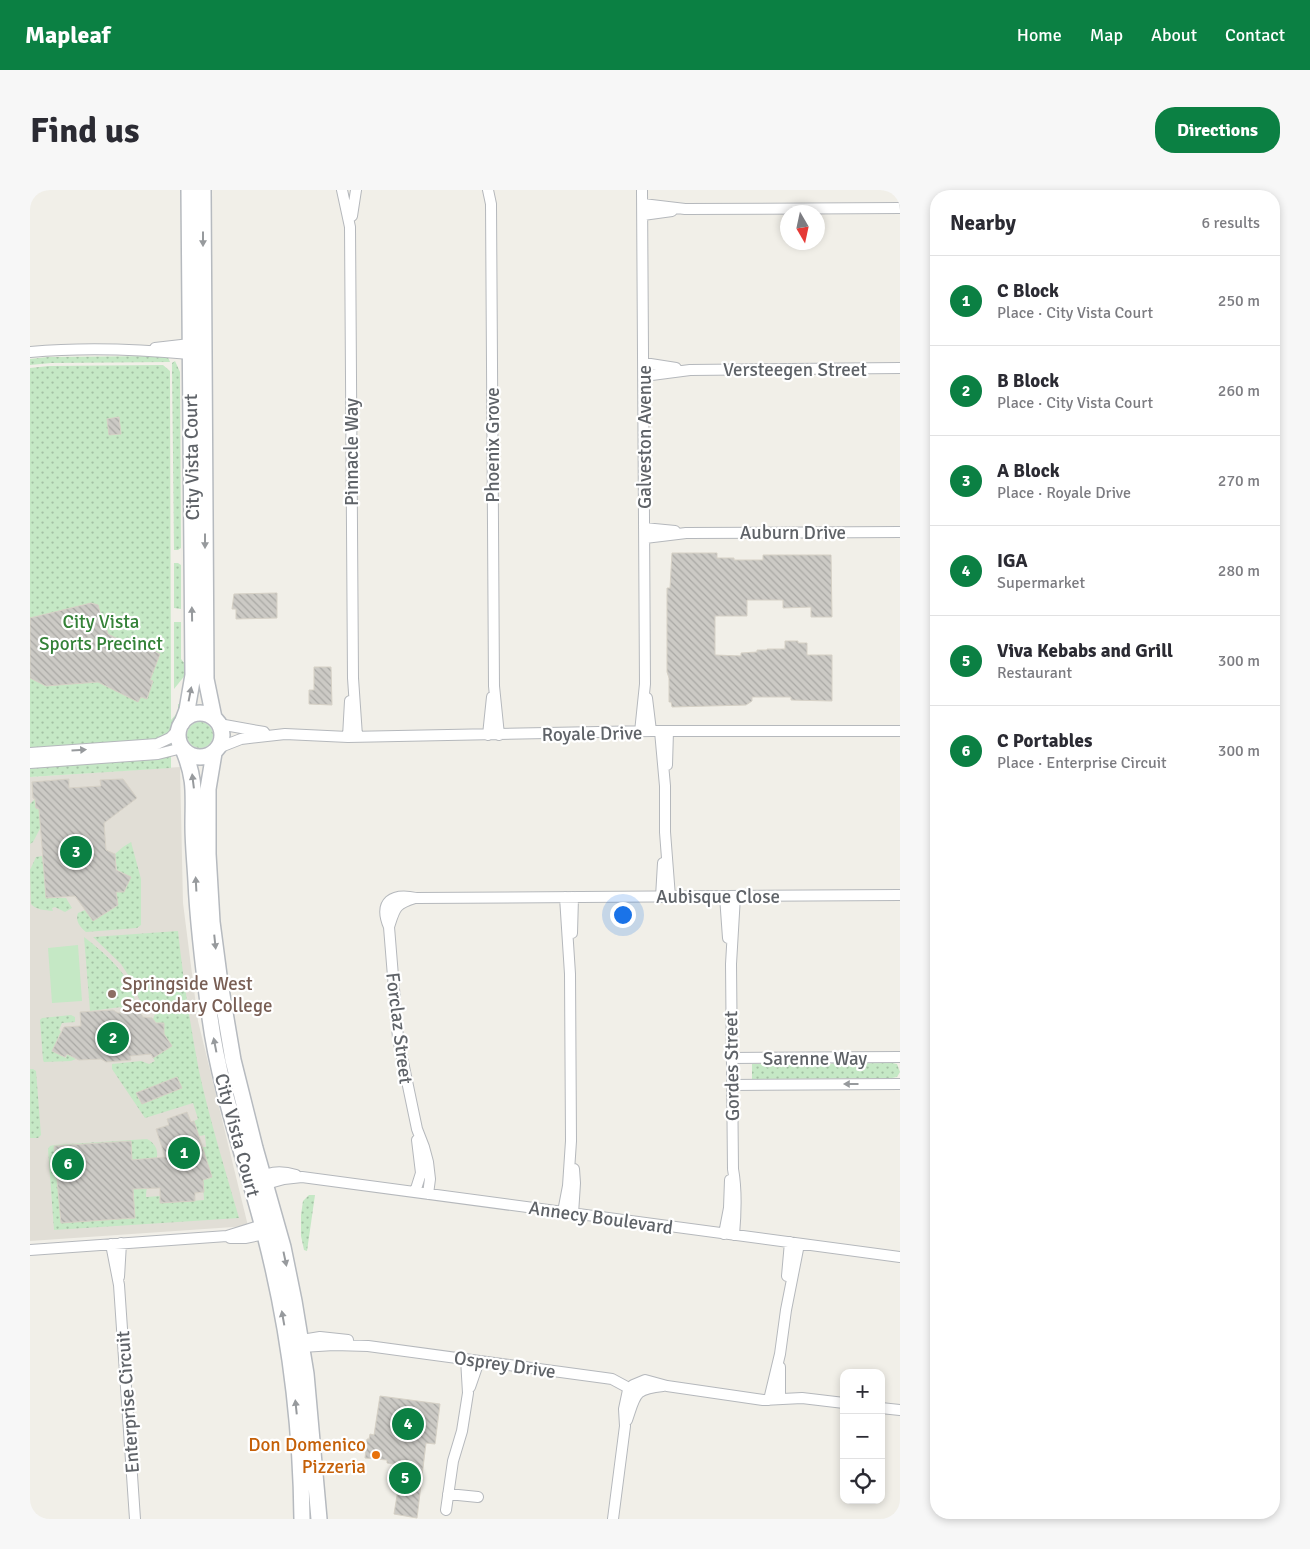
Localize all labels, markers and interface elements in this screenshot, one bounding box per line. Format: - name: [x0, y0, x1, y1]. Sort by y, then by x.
- text: Mapleaf: [25, 20, 110, 50]
- text: Home: [1017, 24, 1062, 46]
- text: Map: [1090, 24, 1123, 46]
- text: About: [1151, 24, 1197, 46]
- text: Contact: [1225, 24, 1285, 46]
- button: Directions: [1155, 107, 1280, 153]
- text: Find us: [30, 109, 140, 152]
- north arrow: [780, 205, 825, 250]
- text: Nearby: [950, 210, 1016, 236]
- text: 6 results: [1201, 213, 1260, 233]
- one-way arrow: [199, 231, 207, 247]
- text: C Block: [997, 279, 1059, 303]
- text: 1: [962, 291, 970, 311]
- text: 250 m: [1218, 291, 1260, 311]
- text: Place · City Vista Court: [997, 303, 1153, 323]
- street label: Versteegen Street: [723, 358, 867, 382]
- street label: Galveston Avenue: [633, 365, 657, 509]
- text: B Block: [997, 369, 1059, 393]
- text: 2: [962, 381, 970, 401]
- text: 260 m: [1218, 381, 1260, 401]
- street label: Phoenix Grove: [481, 387, 505, 503]
- street label: City Vista Court: [179, 393, 205, 521]
- text: Place · City Vista Court: [997, 393, 1153, 413]
- street label: Pinnacle Way: [340, 398, 364, 506]
- text: A Block: [997, 459, 1060, 483]
- text: 3: [962, 471, 970, 491]
- text: 270 m: [1218, 471, 1260, 491]
- text: Place · Royale Drive: [997, 483, 1131, 503]
- street label: Auburn Drive: [740, 521, 846, 545]
- one-way arrow: [201, 533, 209, 549]
- text: IGA: [997, 549, 1028, 573]
- text: 4: [962, 561, 970, 581]
- text: 280 m: [1218, 561, 1260, 581]
- text: Supermarket: [997, 573, 1085, 593]
- one-way arrow: [188, 606, 196, 622]
- park label: City Vista Sports Precinct: [39, 610, 163, 656]
- text: Viva Kebabs and Grill: [997, 639, 1173, 663]
- text: 5: [962, 651, 970, 671]
- text: 300 m: [1218, 651, 1260, 671]
- text: Restaurant: [997, 663, 1072, 683]
- one-way arrow: [187, 685, 195, 701]
- street label: Royale Drive: [542, 721, 643, 747]
- text: C Portables: [997, 729, 1092, 753]
- text: 6: [962, 741, 970, 761]
- text: 300 m: [1218, 741, 1260, 761]
- one-way arrow: [71, 745, 87, 753]
- text: Place · Enterprise Circuit: [997, 753, 1167, 773]
- one-way arrow: [189, 772, 197, 788]
- pin: 3: [60, 833, 92, 871]
- one-way arrow: [192, 876, 200, 892]
- street label: Aubisque Close: [656, 885, 780, 909]
- your location: [610, 902, 636, 928]
- one-way arrow: [211, 934, 219, 950]
- street label: Forclaz Street: [380, 971, 418, 1086]
- place label: Springside West Secondary College: [122, 972, 272, 1018]
- marker: Springside West Secondary College: [106, 988, 118, 1000]
- street label: Gordes Street: [719, 1010, 745, 1121]
- pin: 2: [97, 1019, 129, 1057]
- one-way arrow: [211, 1038, 219, 1053]
- street label: Sarenne Way: [763, 1047, 867, 1071]
- street label: City Vista Court: [209, 1071, 265, 1200]
- one-way arrow: [843, 1080, 859, 1088]
- pin: 1: [168, 1134, 200, 1172]
- pin: 6: [52, 1145, 84, 1183]
- street label: Annecy Boulevard: [527, 1196, 675, 1240]
- one-way arrow: [281, 1252, 289, 1267]
- one-way arrow: [278, 1309, 286, 1325]
- street label: Enterprise Circuit: [111, 1329, 145, 1474]
- street label: Osprey Drive: [453, 1346, 557, 1384]
- map controls: [840, 1369, 885, 1504]
- button: +: [840, 1369, 885, 1414]
- one-way arrow: [292, 1399, 300, 1415]
- pin: 4: [392, 1405, 424, 1443]
- button: −: [840, 1414, 885, 1459]
- place label: Don Domenico Pizzeria: [248, 1433, 366, 1479]
- marker: Don Domenico Pizzeria: [370, 1449, 382, 1461]
- pin: 5: [389, 1459, 421, 1497]
- button: locate: [840, 1459, 885, 1504]

